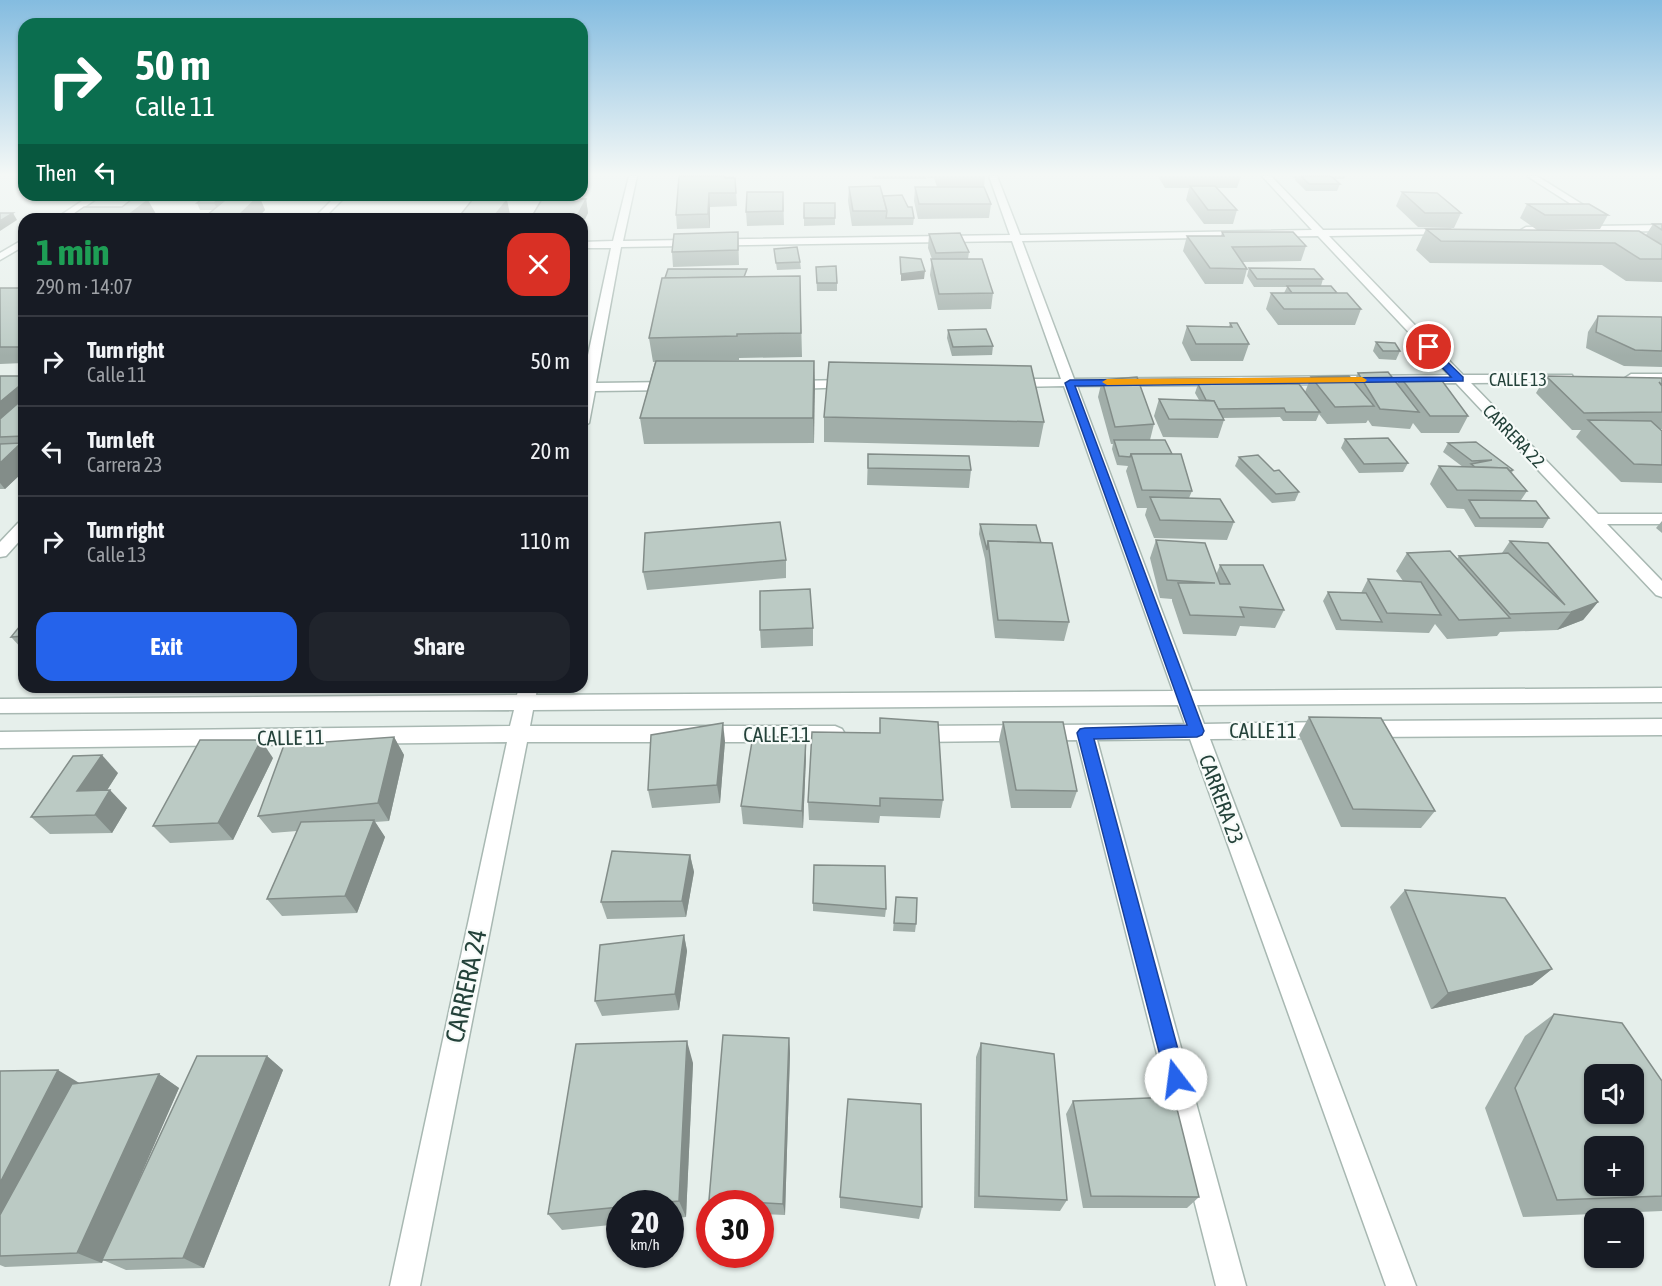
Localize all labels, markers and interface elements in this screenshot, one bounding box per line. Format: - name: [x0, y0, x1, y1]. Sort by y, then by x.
- text: 50 m: [135, 41, 210, 89]
- icon: right: [36, 42, 114, 120]
- text: Calle 11: [135, 91, 215, 122]
- icon: left: [89, 156, 122, 189]
- text: Then: [36, 160, 77, 186]
- text: 1 min: [36, 231, 110, 273]
- button: close: [507, 233, 570, 296]
- text: 290 m · 14:07: [36, 275, 133, 298]
- pin: [1403, 321, 1454, 372]
- icon: arrive: [1412, 330, 1445, 363]
- text: Turn right: [87, 337, 164, 363]
- icon: right: [36, 345, 69, 378]
- text: 50 m: [530, 348, 570, 374]
- text: Calle 11: [87, 363, 146, 386]
- street label: CALLE 13: [1489, 369, 1547, 390]
- street label: CARRERA 22: [1479, 400, 1549, 472]
- text: Turn left: [87, 427, 154, 453]
- icon: left: [36, 435, 69, 468]
- text: 20 m: [530, 438, 570, 464]
- text: Carrera 23: [87, 453, 163, 476]
- text: Turn right: [87, 517, 164, 543]
- icon: right: [36, 525, 69, 558]
- text: 110 m: [520, 528, 570, 554]
- text: Calle 13: [87, 543, 146, 566]
- button: Exit: [36, 612, 297, 681]
- button: Share: [309, 612, 570, 681]
- street label: CALLE 11: [1229, 718, 1297, 742]
- street label: CALLE 11: [743, 722, 811, 746]
- street label: CALLE 11: [257, 724, 325, 750]
- street label: CARRERA 23: [1195, 751, 1249, 847]
- street label: CARRERA 24: [439, 927, 493, 1045]
- position arrow: [1144, 1047, 1208, 1111]
- map controls: [1584, 1064, 1644, 1268]
- button: sound: [1584, 1064, 1644, 1124]
- button: +: [1584, 1136, 1644, 1196]
- speed limit sign: 30: [696, 1190, 774, 1268]
- text: 20: [631, 1205, 659, 1239]
- button: −: [1584, 1208, 1644, 1268]
- text: km/h: [630, 1236, 660, 1253]

